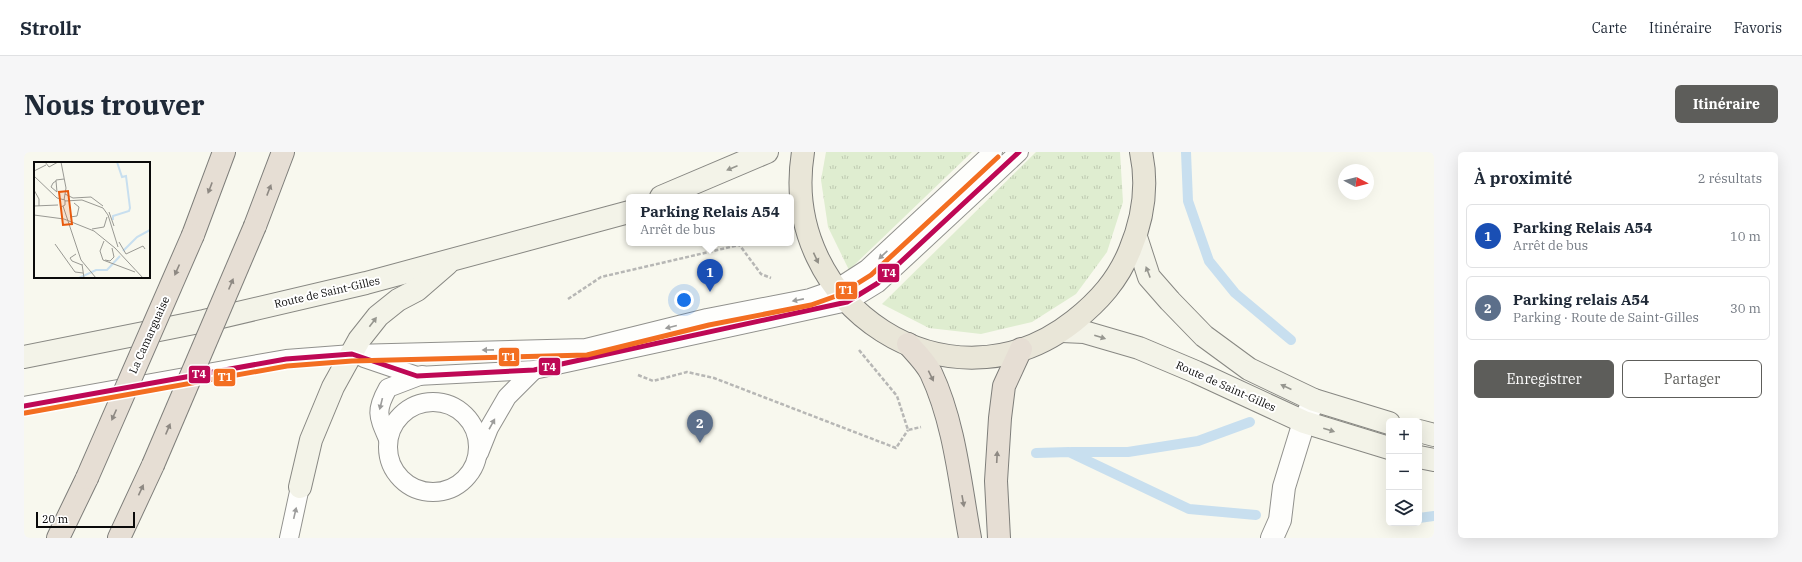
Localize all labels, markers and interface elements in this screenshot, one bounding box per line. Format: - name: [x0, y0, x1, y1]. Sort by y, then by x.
- text: Strollr: [20, 16, 81, 40]
- text: Carte: [1592, 19, 1627, 37]
- text: Itinéraire: [1649, 19, 1712, 37]
- text: Favoris: [1734, 19, 1782, 37]
- button: Itinéraire: [1675, 85, 1778, 123]
- text: Nous trouver: [24, 86, 205, 123]
- inset map: [34, 162, 150, 278]
- north arrow: [1338, 164, 1374, 200]
- one-way arrow: [726, 165, 737, 171]
- text: À proximité: [1474, 167, 1572, 189]
- text: 2 résultats: [1698, 170, 1762, 187]
- one-way arrow: [207, 183, 213, 195]
- one-way arrow: [266, 183, 272, 195]
- popup: [626, 194, 794, 246]
- text: Parking Relais A54: [640, 202, 780, 221]
- text: Parking Relais A54: [1513, 218, 1653, 237]
- text: Arrêt de bus: [640, 221, 715, 238]
- text: 1: [1484, 228, 1492, 245]
- text: 10 m: [1730, 228, 1761, 245]
- text: Arrêt de bus: [1513, 237, 1588, 254]
- one-way arrow: [878, 250, 888, 259]
- one-way arrow: [813, 252, 819, 263]
- pin: 1: [697, 259, 723, 292]
- line badge: T4: [877, 263, 900, 283]
- one-way arrow: [174, 265, 180, 277]
- one-way arrow: [1144, 265, 1150, 277]
- text: T4: [882, 266, 897, 280]
- street label: Route de Saint-Gilles: [273, 273, 381, 311]
- one-way arrow: [228, 277, 234, 289]
- line badge: T1: [835, 281, 858, 300]
- text: T1: [839, 283, 854, 297]
- your location: [674, 290, 694, 310]
- text: Parking relais A54: [1513, 290, 1649, 309]
- street label: La Camarguaise: [126, 294, 172, 376]
- one-way arrow: [792, 297, 805, 303]
- text: 2: [1484, 300, 1492, 317]
- text: 30 m: [1730, 300, 1761, 317]
- text: Parking · Route de Saint-Gilles: [1513, 309, 1699, 326]
- one-way arrow: [369, 316, 378, 327]
- one-way arrow: [665, 324, 677, 330]
- one-way arrow: [1094, 334, 1106, 340]
- one-way arrow: [481, 347, 494, 353]
- line badge: T1: [498, 347, 520, 367]
- text: T1: [502, 350, 517, 364]
- line badge: T4: [538, 357, 561, 376]
- street label: Route de Saint-Gilles: [1174, 358, 1278, 414]
- text: T4: [542, 360, 557, 374]
- button: Enregistrer: [1474, 360, 1614, 398]
- button: Partager: [1622, 360, 1762, 398]
- line badge: T4: [188, 365, 211, 384]
- text: T4: [192, 367, 207, 381]
- line badge: T1: [213, 368, 236, 387]
- text: T1: [218, 370, 233, 384]
- one-way arrow: [928, 370, 934, 381]
- one-way arrow: [1281, 384, 1292, 390]
- one-way arrow: [378, 399, 384, 411]
- one-way arrow: [111, 410, 117, 422]
- pin: 2: [687, 410, 713, 443]
- one-way arrow: [489, 418, 495, 429]
- map controls: [1386, 418, 1422, 526]
- button: +: [1386, 418, 1422, 454]
- one-way arrow: [166, 423, 172, 435]
- one-way arrow: [1323, 427, 1335, 433]
- one-way arrow: [994, 451, 1001, 463]
- button: −: [1386, 454, 1422, 490]
- one-way arrow: [138, 484, 145, 496]
- button: layers: [1386, 490, 1422, 526]
- one-way arrow: [960, 495, 966, 507]
- one-way arrow: [292, 507, 298, 519]
- scale bar: [36, 510, 135, 529]
- text: 20 m: [42, 512, 68, 526]

